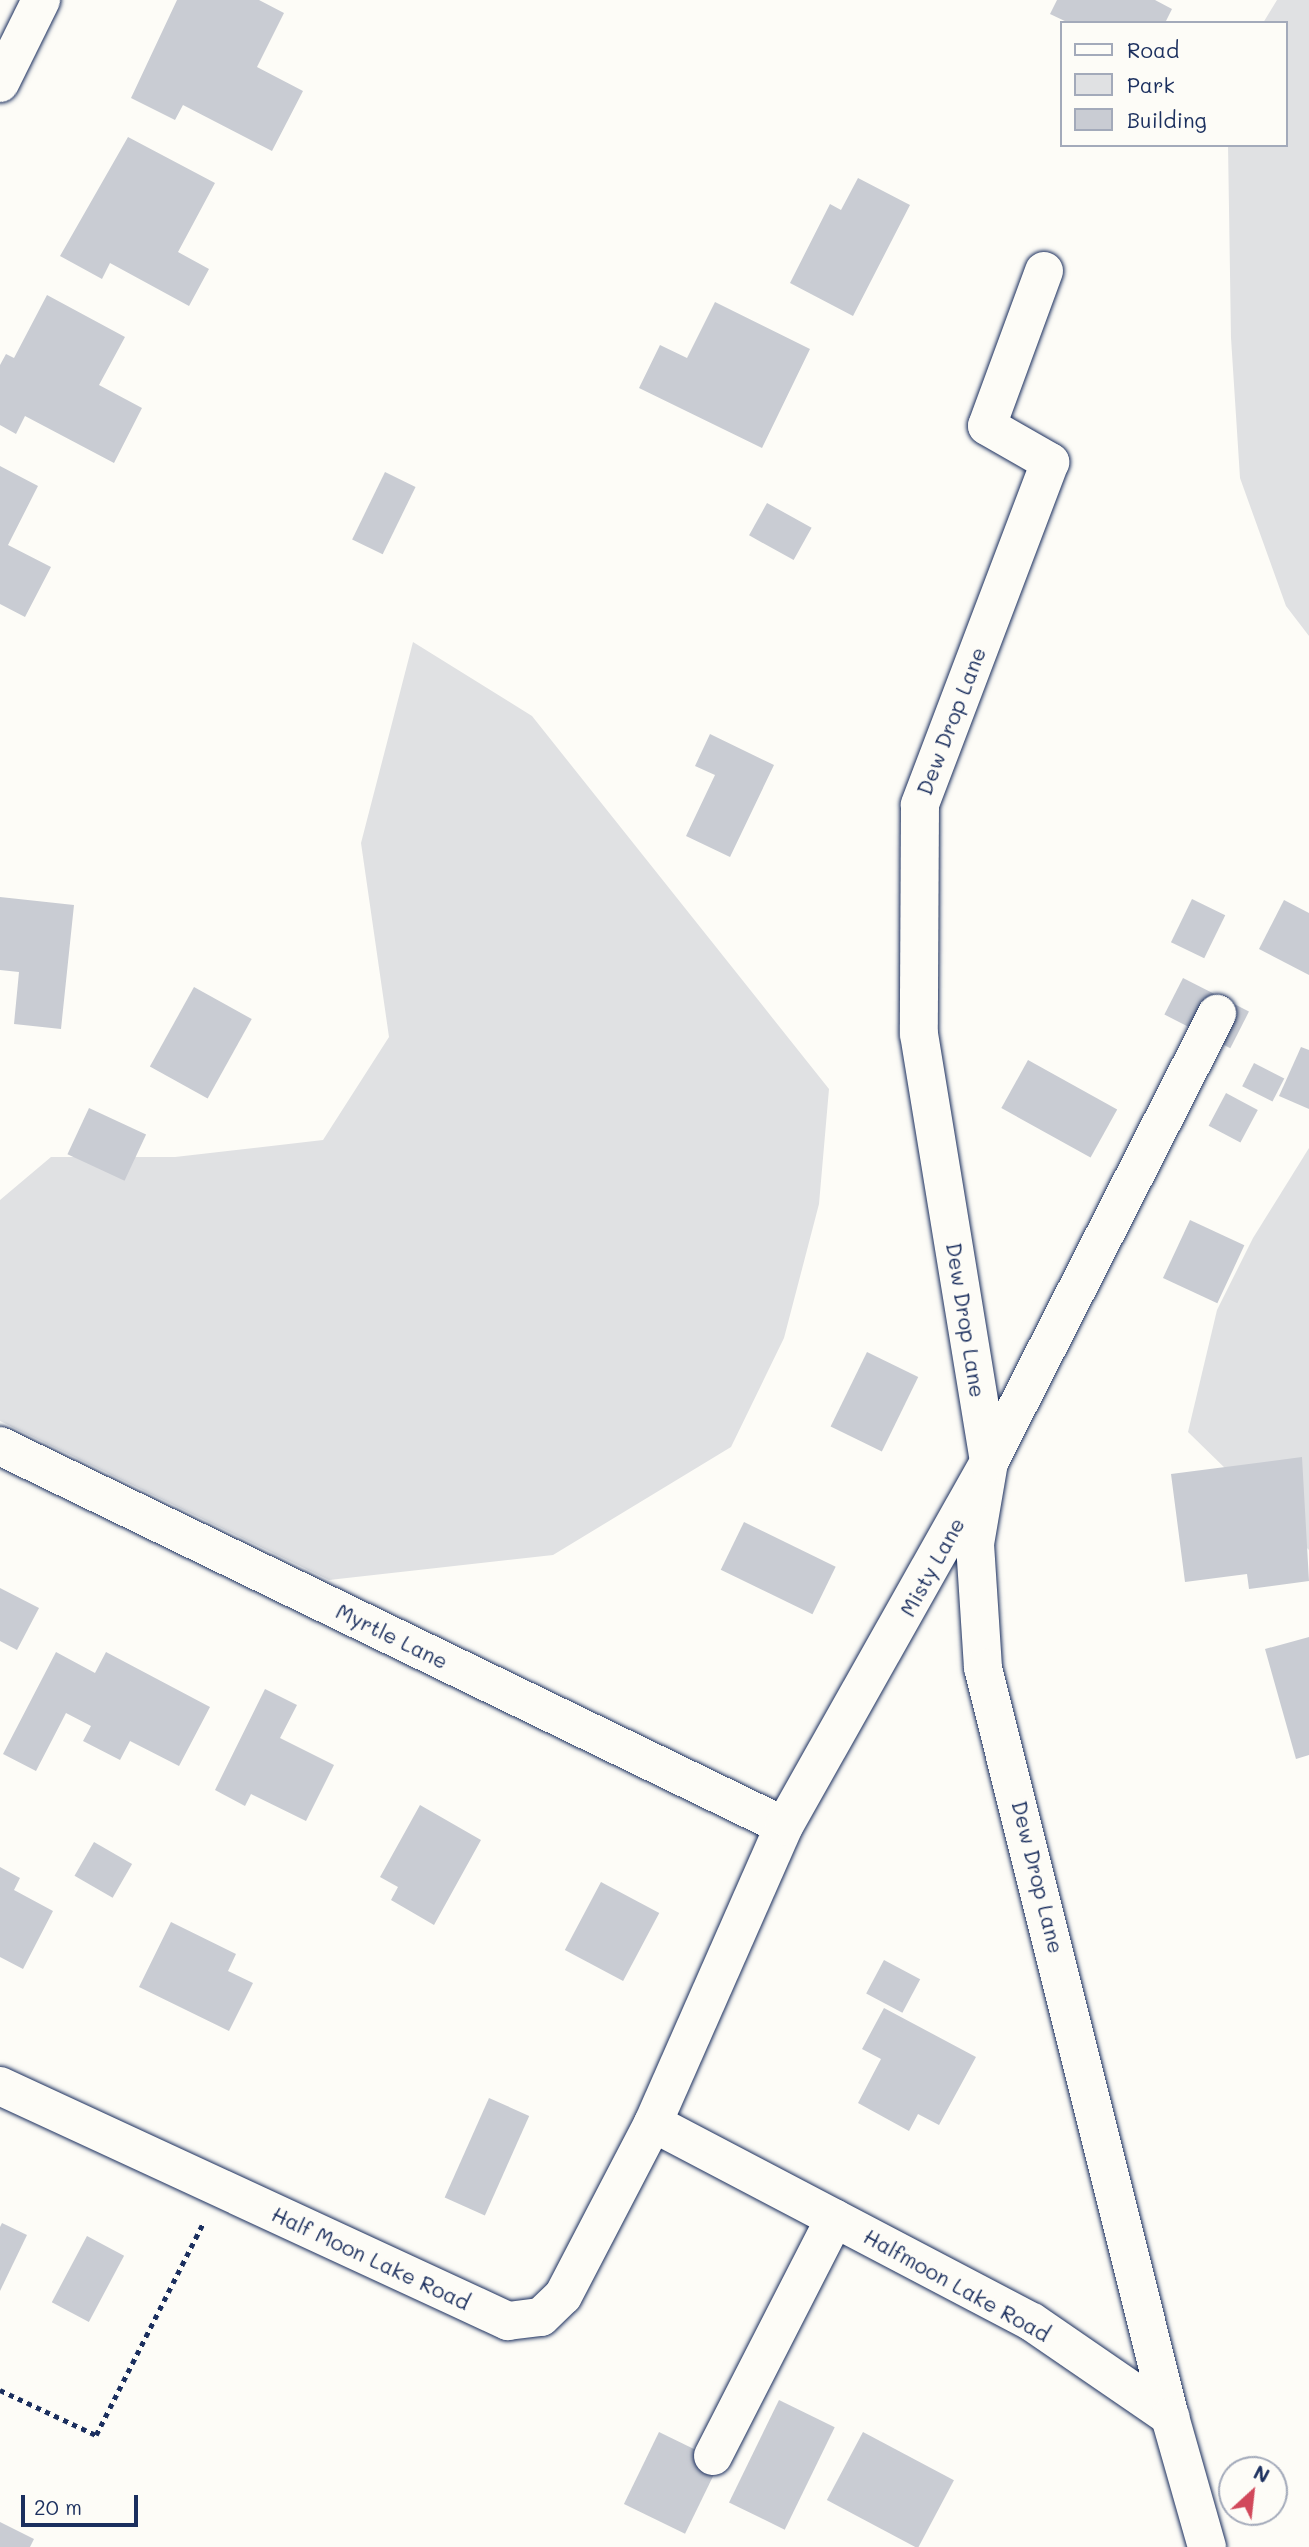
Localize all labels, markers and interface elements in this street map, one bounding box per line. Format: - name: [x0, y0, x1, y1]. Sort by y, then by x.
- legend: [1060, 21, 1288, 147]
- text: Road: [1127, 36, 1179, 63]
- text: Park: [1127, 71, 1175, 98]
- text: Building: [1127, 106, 1207, 133]
- street label: Dew Drop Lane: [911, 644, 991, 798]
- street label: Dew Drop Lane: [941, 1241, 991, 1399]
- street label: Misty Lane: [895, 1513, 969, 1621]
- street label: Myrtle Lane: [332, 1598, 452, 1674]
- street label: Dew Drop Lane: [1007, 1798, 1069, 1956]
- street label: Half Moon Lake Road: [268, 2201, 474, 2315]
- street label: Halfmoon Lake Road: [860, 2223, 1054, 2347]
- north arrow: [1218, 2456, 1288, 2526]
- text: N: [1250, 2459, 1274, 2488]
- scale bar: [24, 2480, 142, 2524]
- text: 20 m: [34, 2493, 82, 2520]

